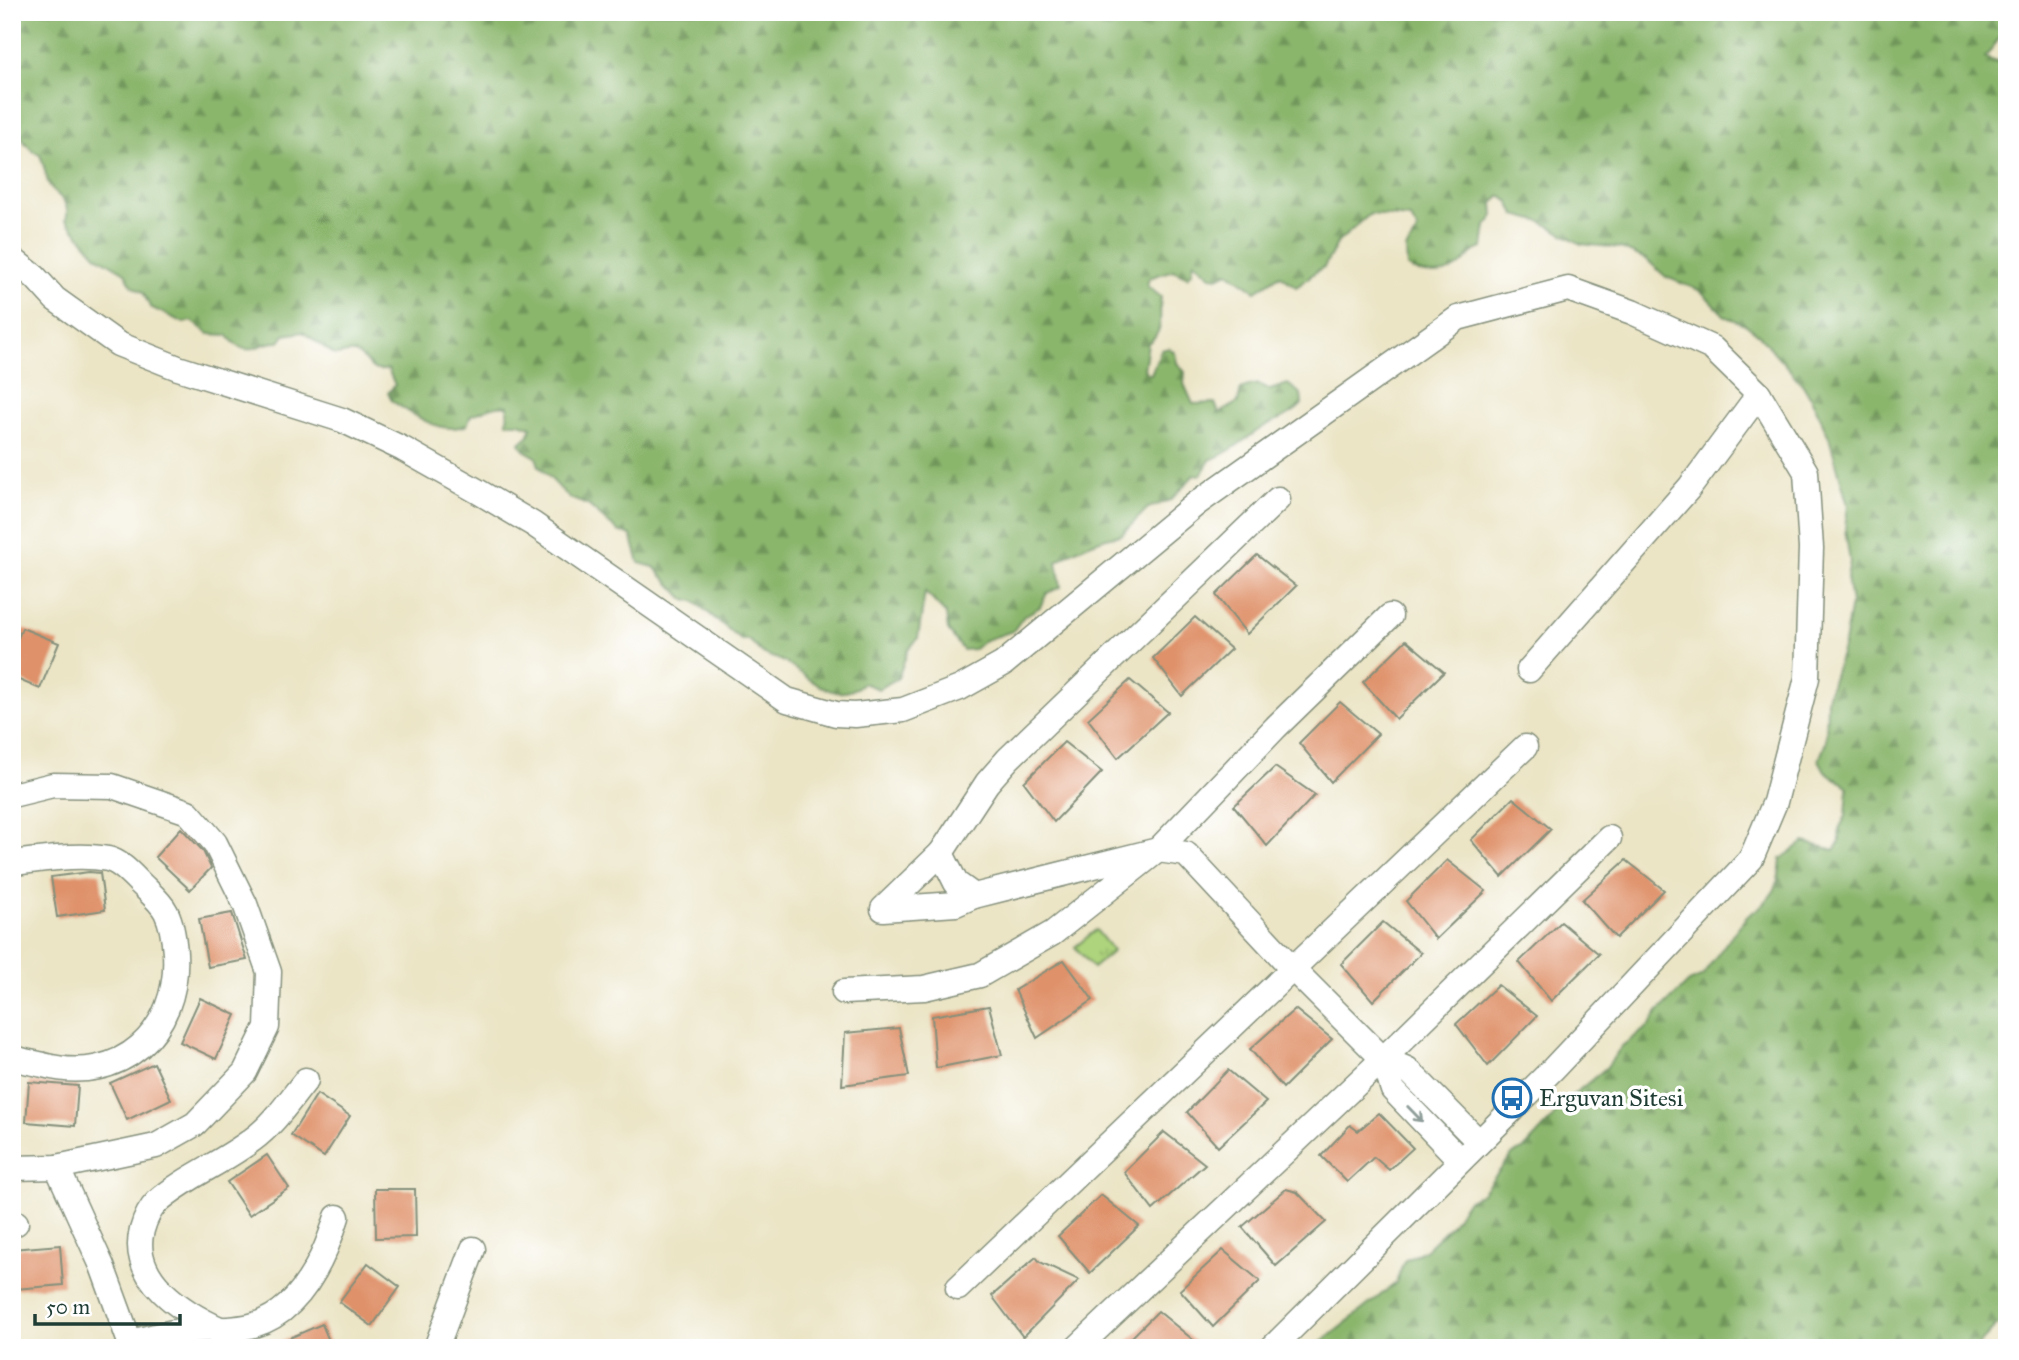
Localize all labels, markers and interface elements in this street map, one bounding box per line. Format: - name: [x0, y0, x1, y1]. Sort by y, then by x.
- bus stop icon: Erguvan Sitesi: [1491, 1077, 1533, 1119]
- place label: Erguvan Sitesi: [1539, 1083, 1684, 1113]
- one-way arrow: [1406, 1105, 1423, 1122]
- scale bar: [35, 1283, 180, 1327]
- text: 50 m: [46, 1294, 91, 1320]

